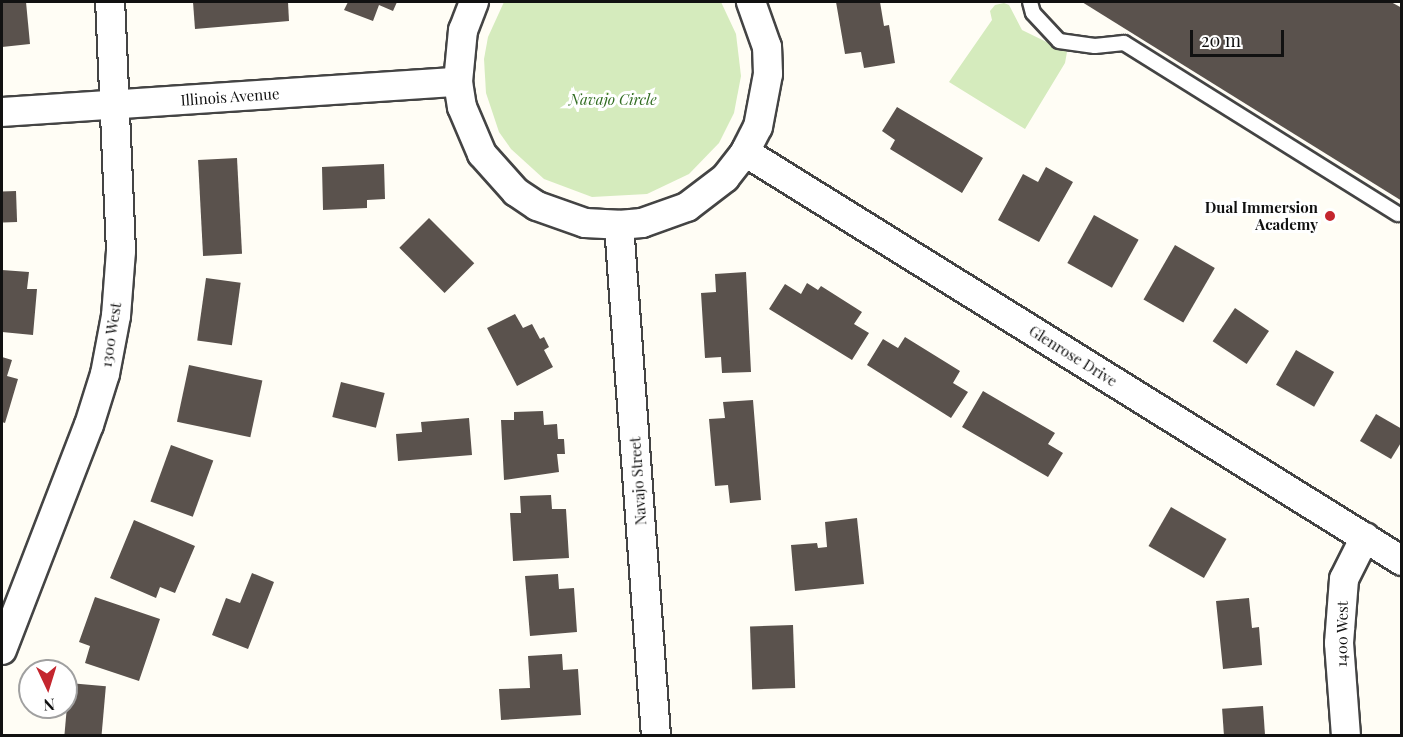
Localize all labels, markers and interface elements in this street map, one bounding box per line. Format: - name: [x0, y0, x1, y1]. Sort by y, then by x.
- scale bar: [1193, 18, 1288, 56]
- text: 20 m: [1201, 28, 1241, 52]
- street label: Illinois Avenue: [180, 85, 280, 109]
- park label: Navajo Circle: [569, 91, 657, 109]
- place label: Dual Immersion Academy: [1205, 198, 1318, 233]
- marker: Dual Immersion Academy: [1323, 209, 1337, 223]
- street label: 1300 West: [97, 301, 125, 369]
- street label: Glenrose Drive: [1026, 322, 1120, 390]
- street label: Navajo Street: [626, 436, 650, 526]
- street label: 1400 West: [1332, 600, 1352, 668]
- north arrow: [18, 659, 78, 719]
- text: N: [43, 695, 56, 716]

